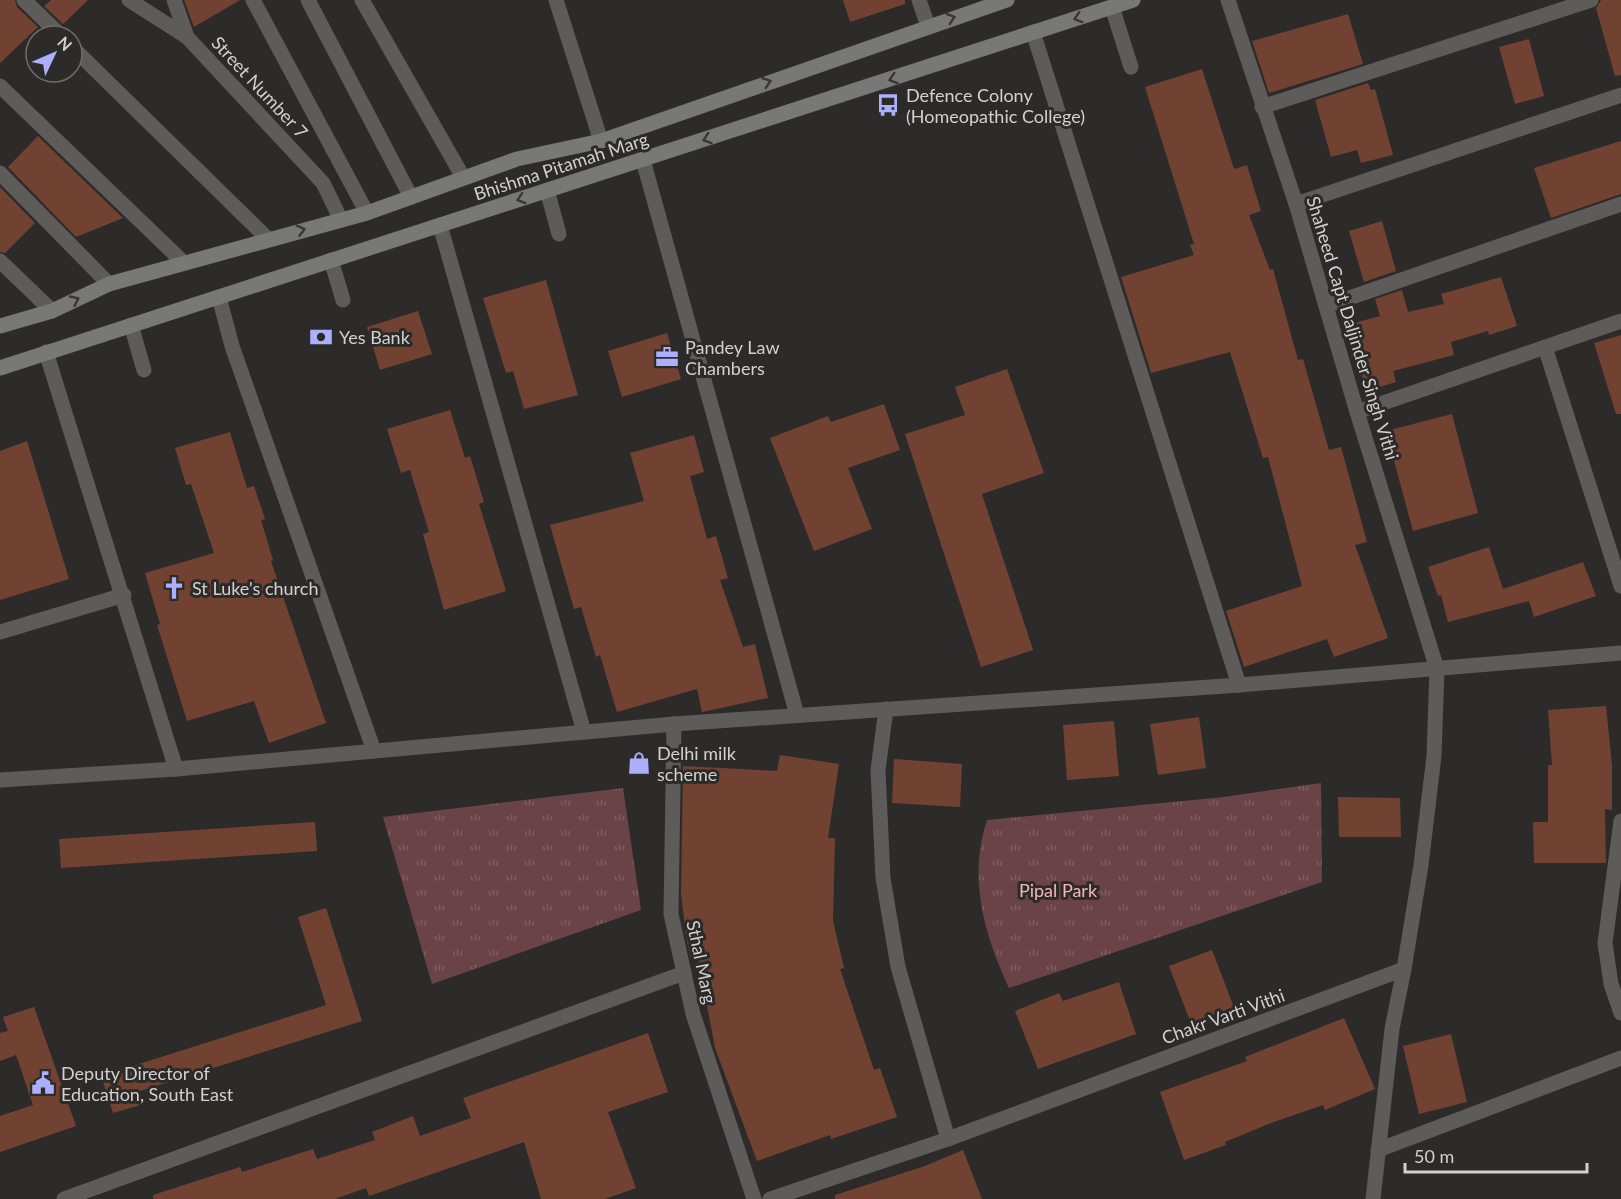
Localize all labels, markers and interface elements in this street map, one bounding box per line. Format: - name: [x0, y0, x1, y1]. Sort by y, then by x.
- one-way arrow: [1073, 11, 1084, 23]
- one-way arrow: [945, 13, 956, 26]
- north arrow: [24, 24, 84, 84]
- text: N: [54, 32, 76, 54]
- street label: Street Number 7: [207, 32, 313, 142]
- one-way arrow: [888, 72, 899, 84]
- one-way arrow: [761, 77, 771, 90]
- place label: Defence Colony (Homeopathic College): [906, 84, 1085, 127]
- bus stop icon: Defence Colony (Homeopathic College): [875, 92, 901, 118]
- street label: Bhishma Pitamah Marg: [471, 127, 651, 205]
- one-way arrow: [702, 132, 713, 144]
- one-way arrow: [516, 191, 527, 204]
- street label: Shaheed Capt Daljinder Singh Vithi: [1302, 193, 1404, 463]
- one-way arrow: [296, 225, 306, 238]
- one-way arrow: [69, 295, 80, 307]
- bank icon: Yes Bank: [308, 324, 334, 350]
- place label: Yes Bank: [339, 326, 411, 348]
- place label: Pandey Law Chambers: [685, 336, 780, 379]
- office icon: Pandey Law Chambers: [654, 344, 680, 370]
- church icon: St Luke's church: [161, 575, 187, 601]
- place label: St Luke's church: [192, 577, 318, 599]
- place label: Delhi milk scheme: [657, 742, 737, 785]
- shop icon: Delhi milk scheme: [626, 750, 652, 776]
- park label: Pipal Park: [1019, 879, 1098, 901]
- street label: Sthal Marg: [682, 918, 722, 1006]
- street label: Chakr Varti Vithi: [1159, 984, 1287, 1048]
- place label: Deputy Director of Education, South East: [61, 1062, 234, 1105]
- public building icon: Deputy Director of Education, South East: [30, 1070, 56, 1096]
- scale bar: [1405, 1136, 1586, 1174]
- text: 50 m: [1414, 1145, 1454, 1167]

